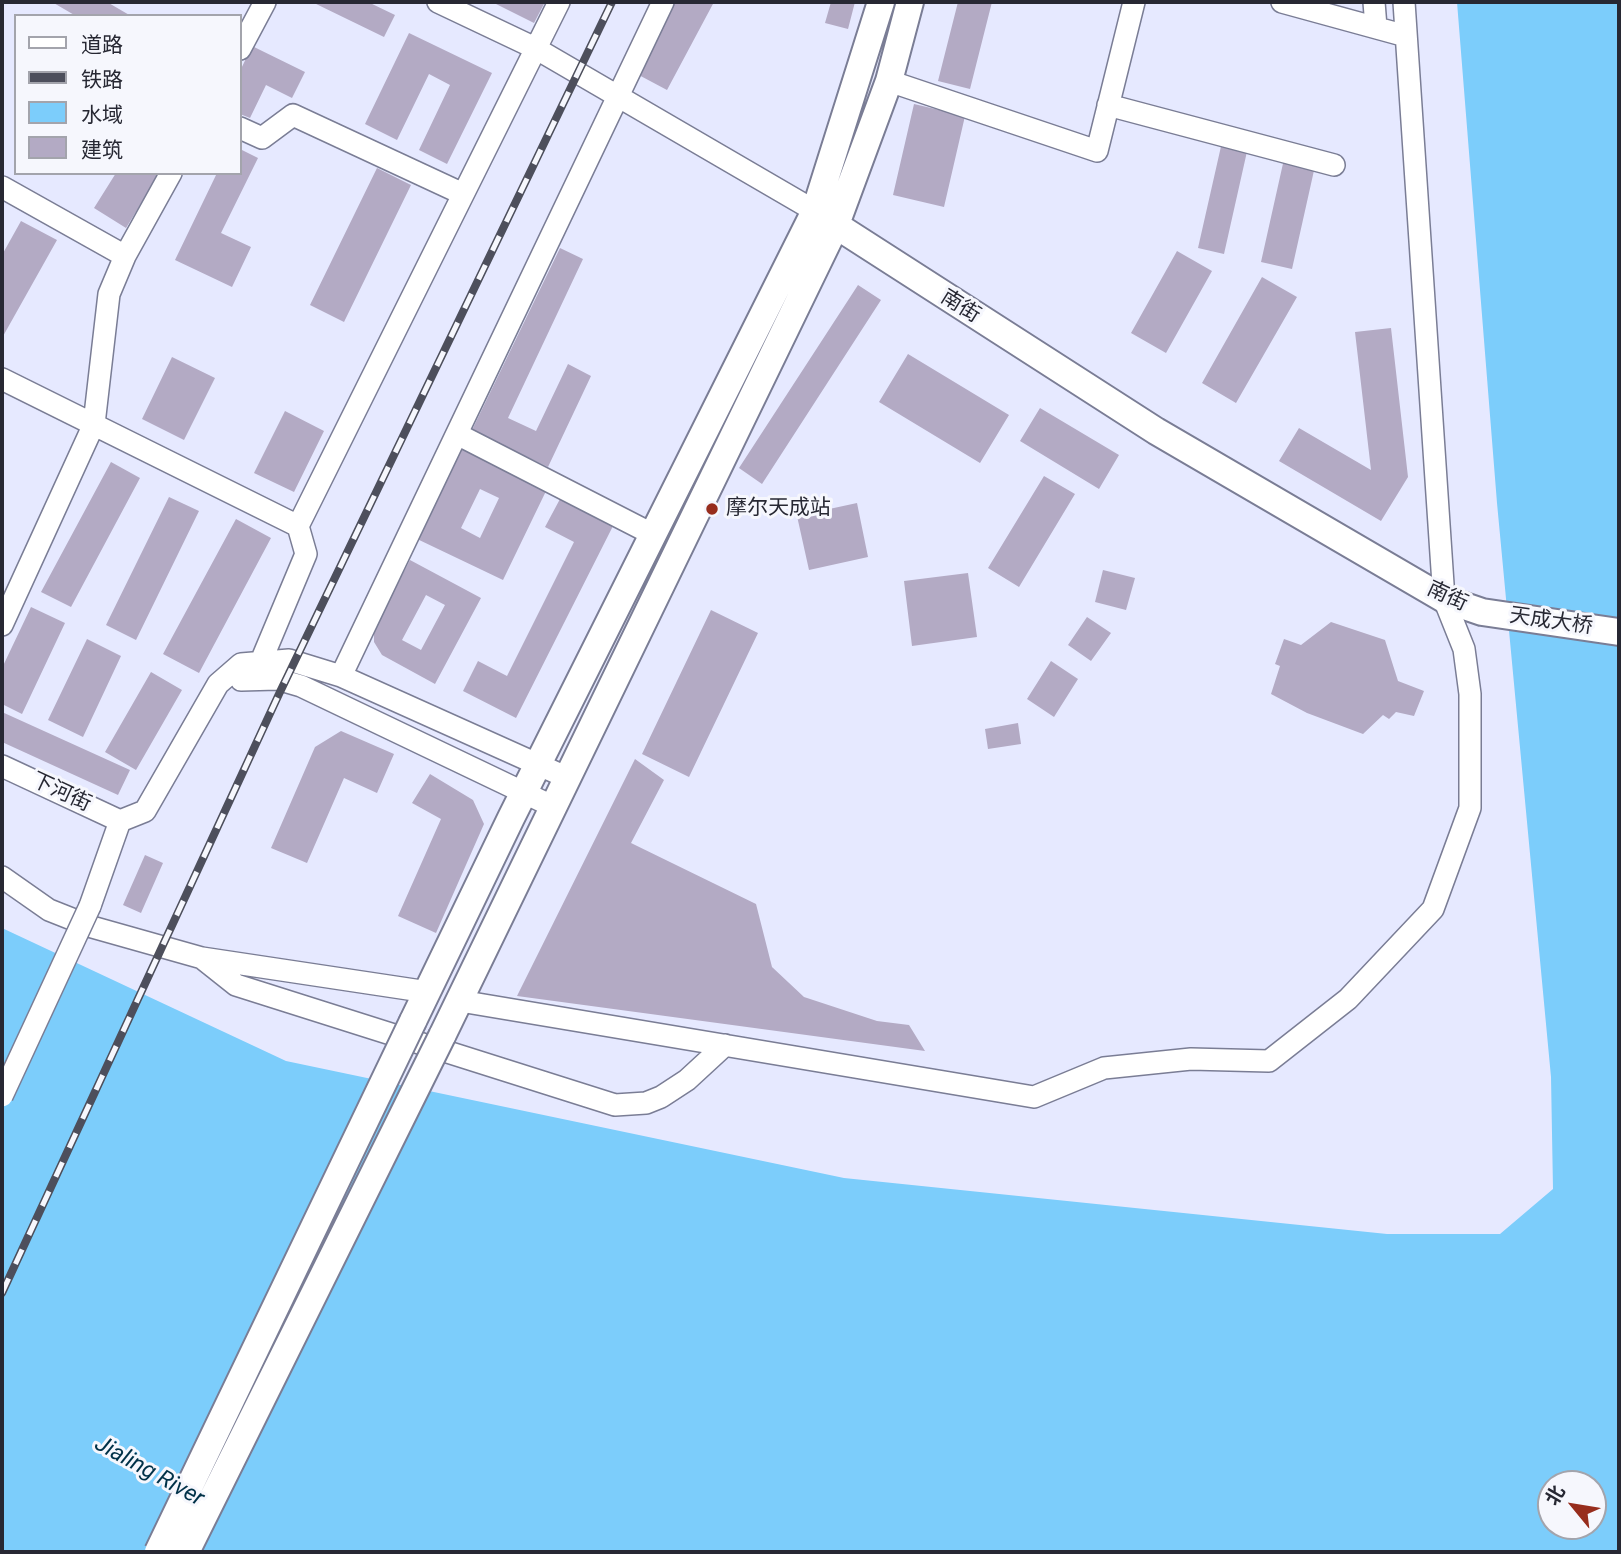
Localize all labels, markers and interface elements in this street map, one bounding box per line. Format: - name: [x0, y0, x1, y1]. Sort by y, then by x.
- legend: [14, 14, 242, 175]
- text: 道路: [81, 33, 123, 57]
- text: 铁路: [81, 68, 123, 92]
- text: 水域: [81, 103, 123, 127]
- text: 建筑: [81, 138, 123, 162]
- street label: 南街: [936, 285, 984, 329]
- place label: 摩尔天成站: [726, 496, 831, 522]
- marker: 摩尔天成站: [704, 501, 720, 517]
- street label: 南街: [1423, 577, 1471, 617]
- street label: 天成大桥: [1508, 604, 1594, 640]
- street label: 下河街: [27, 768, 95, 818]
- water label: Jialing River: [90, 1431, 208, 1513]
- north arrow: [1537, 1470, 1607, 1540]
- text: 北: [1540, 1481, 1570, 1509]

